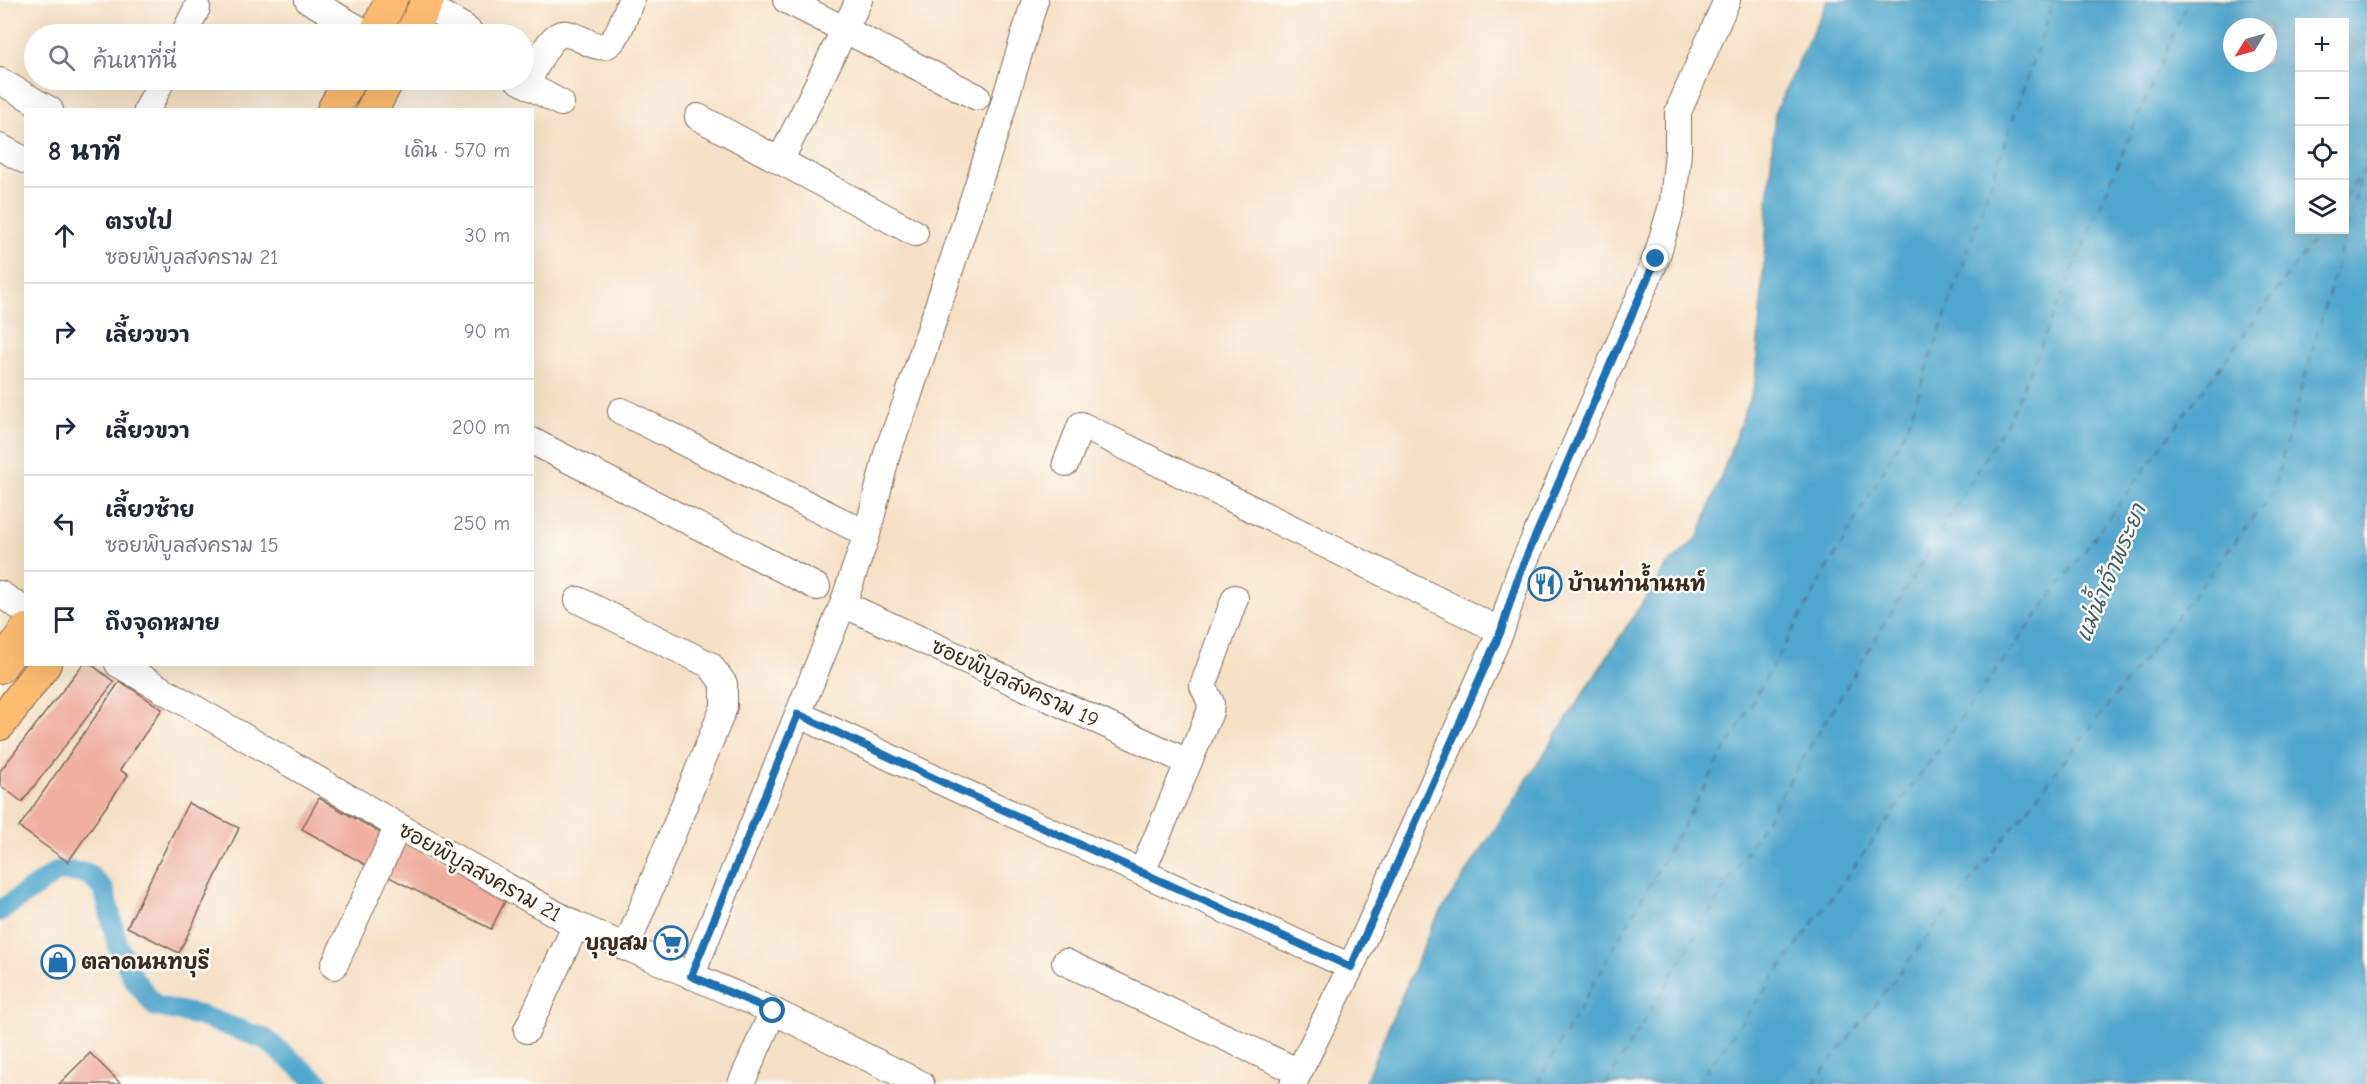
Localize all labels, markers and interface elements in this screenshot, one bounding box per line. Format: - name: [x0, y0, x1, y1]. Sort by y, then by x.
- north arrow: [2223, 18, 2277, 72]
- map controls: [2295, 18, 2349, 234]
- button: +: [2295, 18, 2349, 72]
- search box: [24, 24, 534, 90]
- icon: search: [45, 41, 78, 74]
- text: ค้นหาที่นี่: [93, 48, 177, 74]
- button: −: [2295, 72, 2349, 126]
- button: locate: [2295, 126, 2349, 180]
- text: 8 นาที: [48, 137, 121, 167]
- text: เดิน · 570 m: [404, 139, 510, 162]
- button: layers: [2295, 180, 2349, 234]
- text: ตรงไป: [105, 209, 173, 235]
- icon: ahead: [48, 219, 81, 252]
- text: 30 m: [464, 224, 510, 247]
- route end: [1642, 245, 1668, 271]
- text: ซอยพิบูลสงคราม 21: [105, 246, 278, 269]
- icon: right: [48, 315, 81, 348]
- text: 90 m: [464, 320, 510, 343]
- text: เลี้ยวขวา: [105, 322, 189, 348]
- icon: right: [48, 411, 81, 444]
- text: 200 m: [452, 416, 510, 439]
- text: เลี้ยวขวา: [105, 418, 189, 444]
- water label: แม่น้ำเจ้าพระยา: [2063, 496, 2152, 646]
- text: เลี้ยวซ้าย: [105, 497, 195, 523]
- icon: left: [48, 507, 81, 540]
- text: 250 m: [453, 512, 510, 535]
- text: ซอยพิบูลสงคราม 15: [105, 534, 279, 557]
- place label: บ้านท่าน้ำนนท์: [1568, 563, 1706, 596]
- restaurant icon: บ้านท่าน้ำนนท์: [1527, 566, 1563, 602]
- icon: arrive: [48, 603, 81, 636]
- text: ถึงจุดหมาย: [105, 610, 220, 636]
- street label: ซอยพิบูลสงคราม 19: [926, 634, 1103, 736]
- street label: ซอยพิบูลสงคราม 21: [393, 817, 565, 930]
- supermarket icon: บุญสม: [653, 925, 689, 961]
- place label: บุญสม: [585, 931, 648, 959]
- shop icon: ตลาดนนทบุรี: [40, 944, 76, 980]
- place label: ตลาดนนทบุรี: [81, 948, 210, 978]
- route start: [759, 997, 785, 1023]

